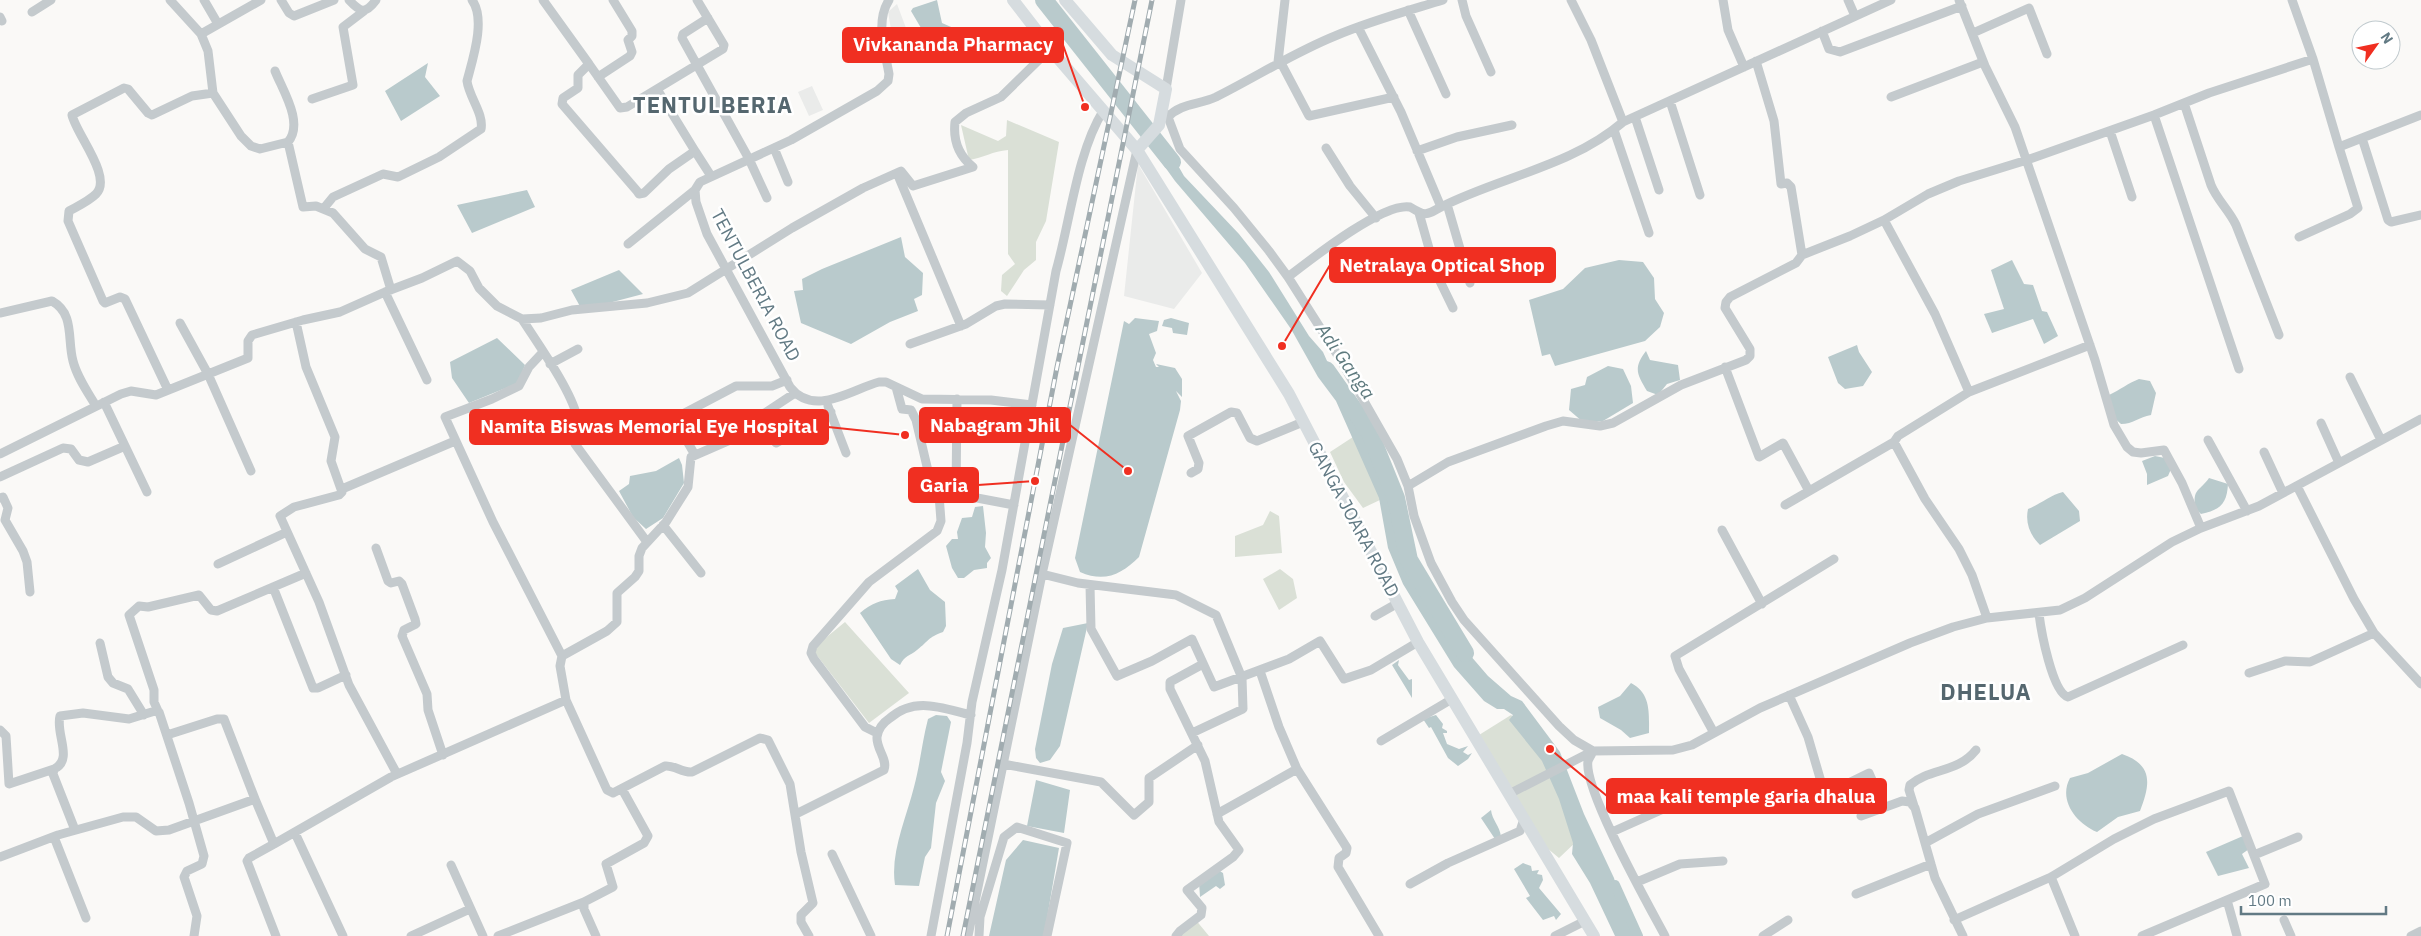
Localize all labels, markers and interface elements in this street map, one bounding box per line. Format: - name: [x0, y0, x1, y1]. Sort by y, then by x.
- north arrow: [2351, 20, 2401, 70]
- callout: Vivkananda Pharmacy: [843, 28, 1063, 62]
- text: N: [2377, 29, 2397, 47]
- text: Vivkananda Pharmacy: [853, 32, 1054, 56]
- district label: TENTULBERIA: [633, 90, 793, 119]
- street label: TENTULBERIA ROAD: [706, 205, 806, 365]
- callout: Netralaya Optical Shop: [1330, 248, 1555, 282]
- text: Netralaya Optical Shop: [1339, 253, 1545, 277]
- water label: Adi Ganga: [1311, 318, 1381, 404]
- callout: Nabagram Jhil: [920, 408, 1070, 442]
- callout: Namita Biswas Memorial Eye Hospital: [470, 410, 828, 444]
- text: Nabagram Jhil: [930, 413, 1060, 437]
- text: Namita Biswas Memorial Eye Hospital: [480, 414, 818, 438]
- street label: GANGA JOARA ROAD: [1303, 437, 1405, 601]
- callout: Garia: [909, 468, 978, 502]
- text: Garia: [920, 473, 968, 497]
- district label: DHELUA: [1940, 677, 2032, 706]
- callout: maa kali temple garia dhalua: [1607, 779, 1886, 813]
- text: maa kali temple garia dhalua: [1616, 784, 1876, 808]
- scale bar: [2241, 884, 2386, 916]
- text: 100 m: [2248, 891, 2292, 910]

